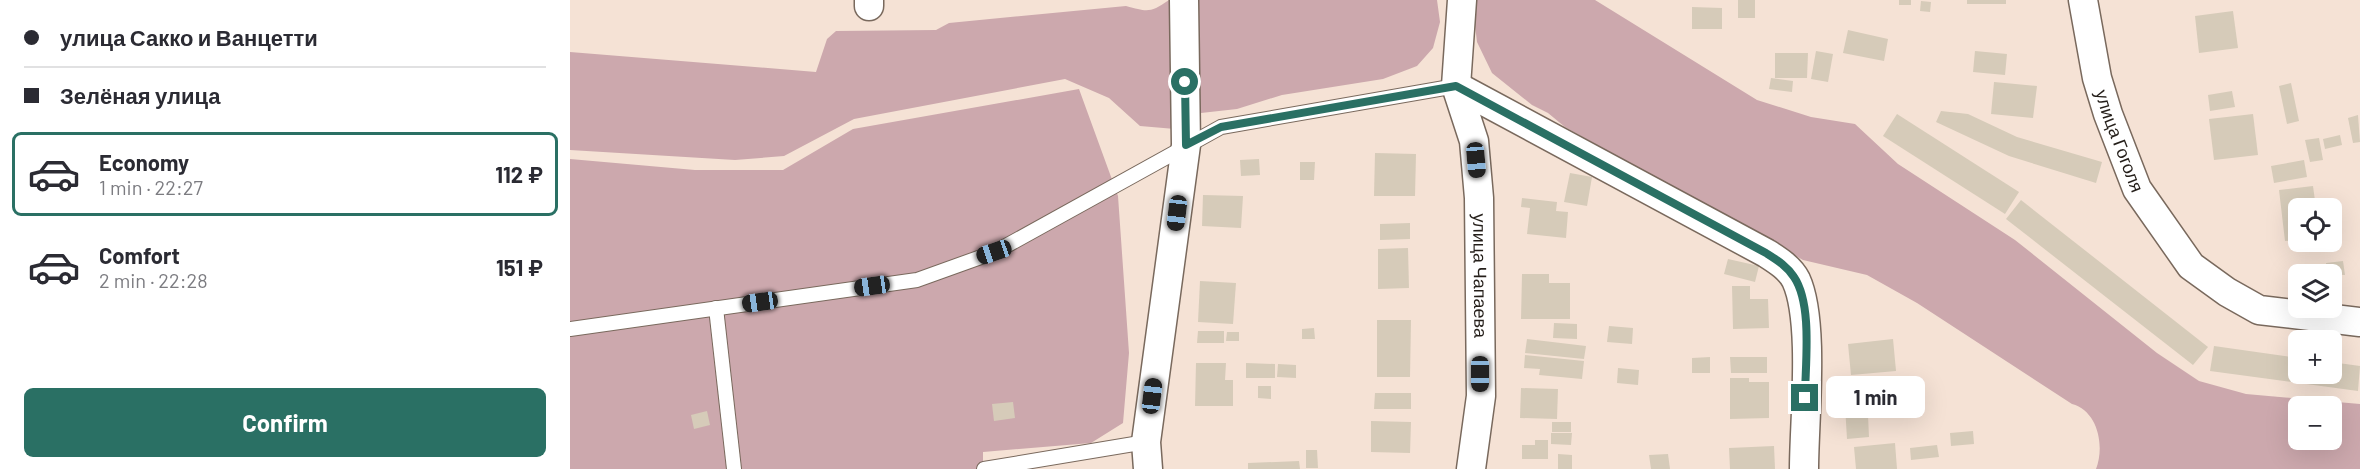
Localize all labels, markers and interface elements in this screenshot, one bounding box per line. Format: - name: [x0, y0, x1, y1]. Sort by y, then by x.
- text: улица Сакко и Ванцетти: [60, 24, 318, 50]
- route start: [1171, 68, 1198, 95]
- text: Зелёная улица: [60, 82, 220, 108]
- street label: улица Гоголя: [2091, 87, 2149, 195]
- car: [1465, 141, 1487, 179]
- icon: car: [27, 147, 81, 201]
- text: Economy: [99, 149, 189, 175]
- text: 112 ₽: [495, 161, 543, 187]
- text: 1 min · 22:27: [99, 175, 203, 199]
- car: [1166, 194, 1188, 232]
- map controls: [2288, 198, 2342, 450]
- button: locate: [2288, 198, 2342, 252]
- street label: улица Чапаева: [1469, 213, 1492, 339]
- car: [974, 238, 1014, 266]
- icon: car: [27, 240, 81, 294]
- text: Comfort: [99, 242, 180, 268]
- text: 151 ₽: [496, 254, 543, 280]
- button: layers: [2288, 264, 2342, 318]
- text: 2 min · 22:28: [99, 268, 208, 292]
- car: [853, 275, 891, 297]
- car: [741, 291, 779, 313]
- button: +: [2288, 330, 2342, 384]
- car: [1471, 356, 1489, 392]
- car: [1141, 377, 1163, 415]
- callout: 1 min: [1826, 377, 1925, 419]
- route end: [1791, 384, 1818, 411]
- text: 1 min: [1854, 385, 1897, 409]
- button: Confirm: [24, 388, 546, 457]
- button: −: [2288, 396, 2342, 450]

